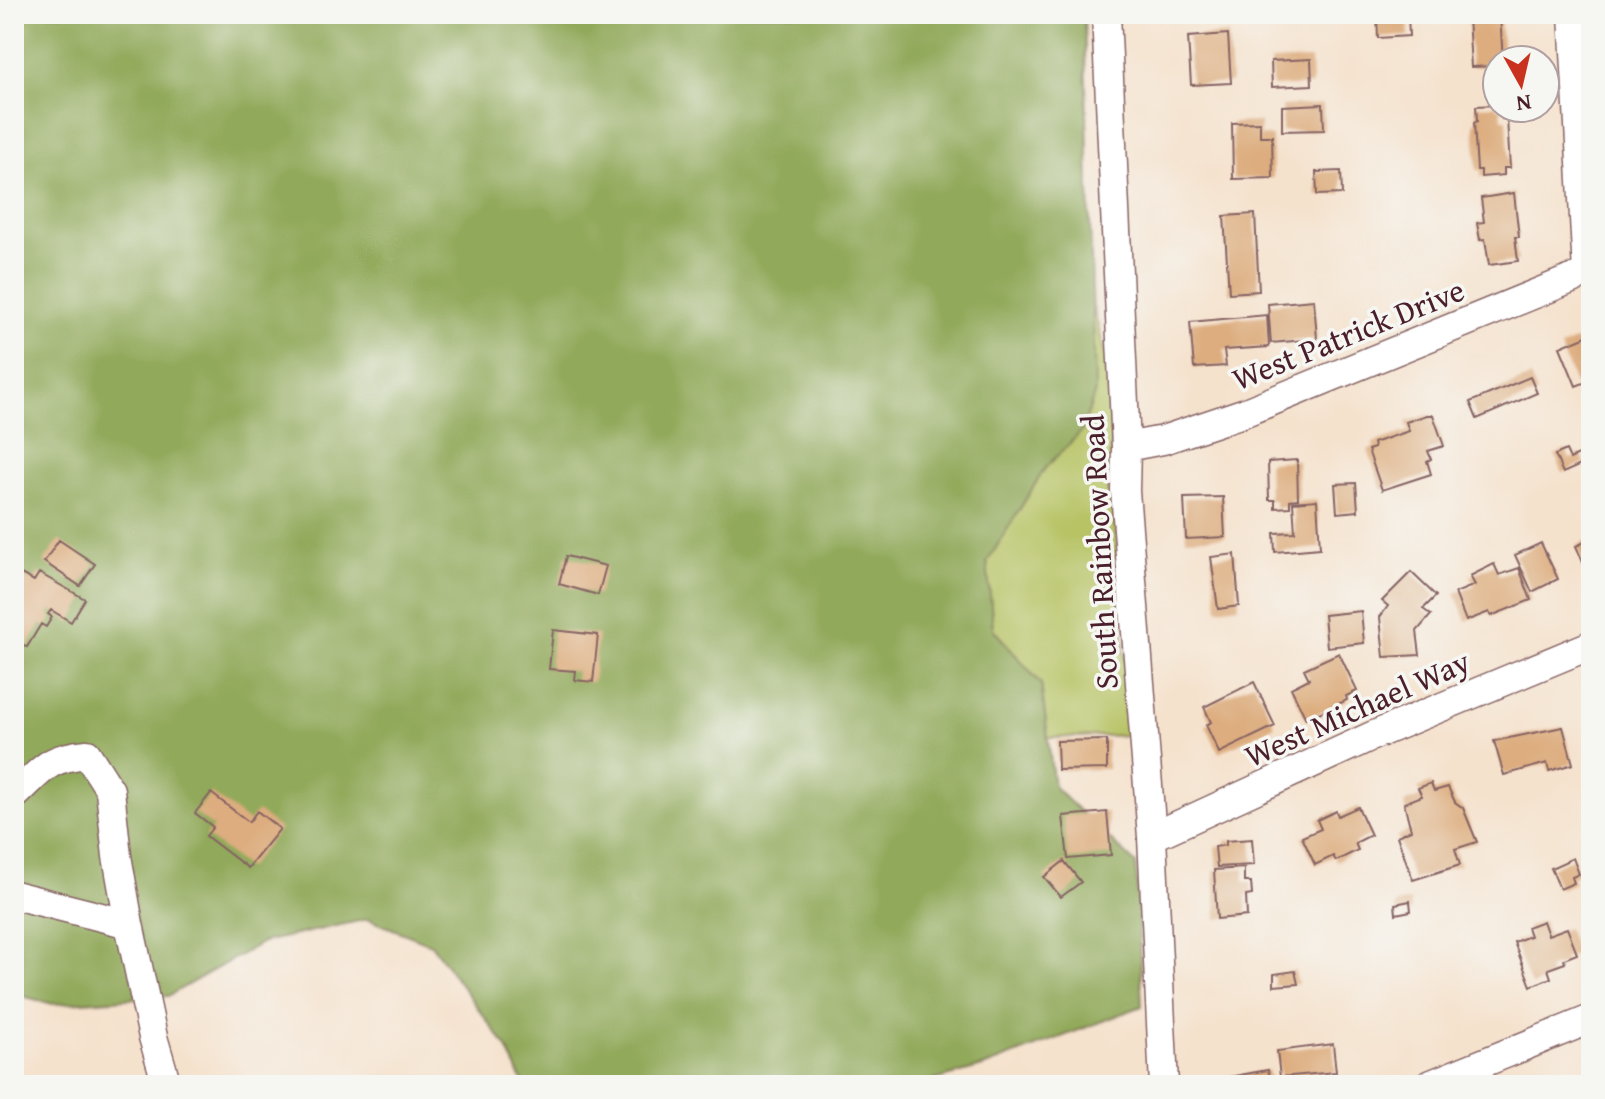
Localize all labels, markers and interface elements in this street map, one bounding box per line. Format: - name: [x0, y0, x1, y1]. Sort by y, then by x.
- north arrow: [1481, 44, 1561, 124]
- text: N: [1514, 87, 1533, 121]
- street label: West Patrick Drive: [1225, 266, 1471, 402]
- street label: South Rainbow Road: [1068, 413, 1130, 691]
- street label: West Michael Way: [1237, 637, 1477, 779]

